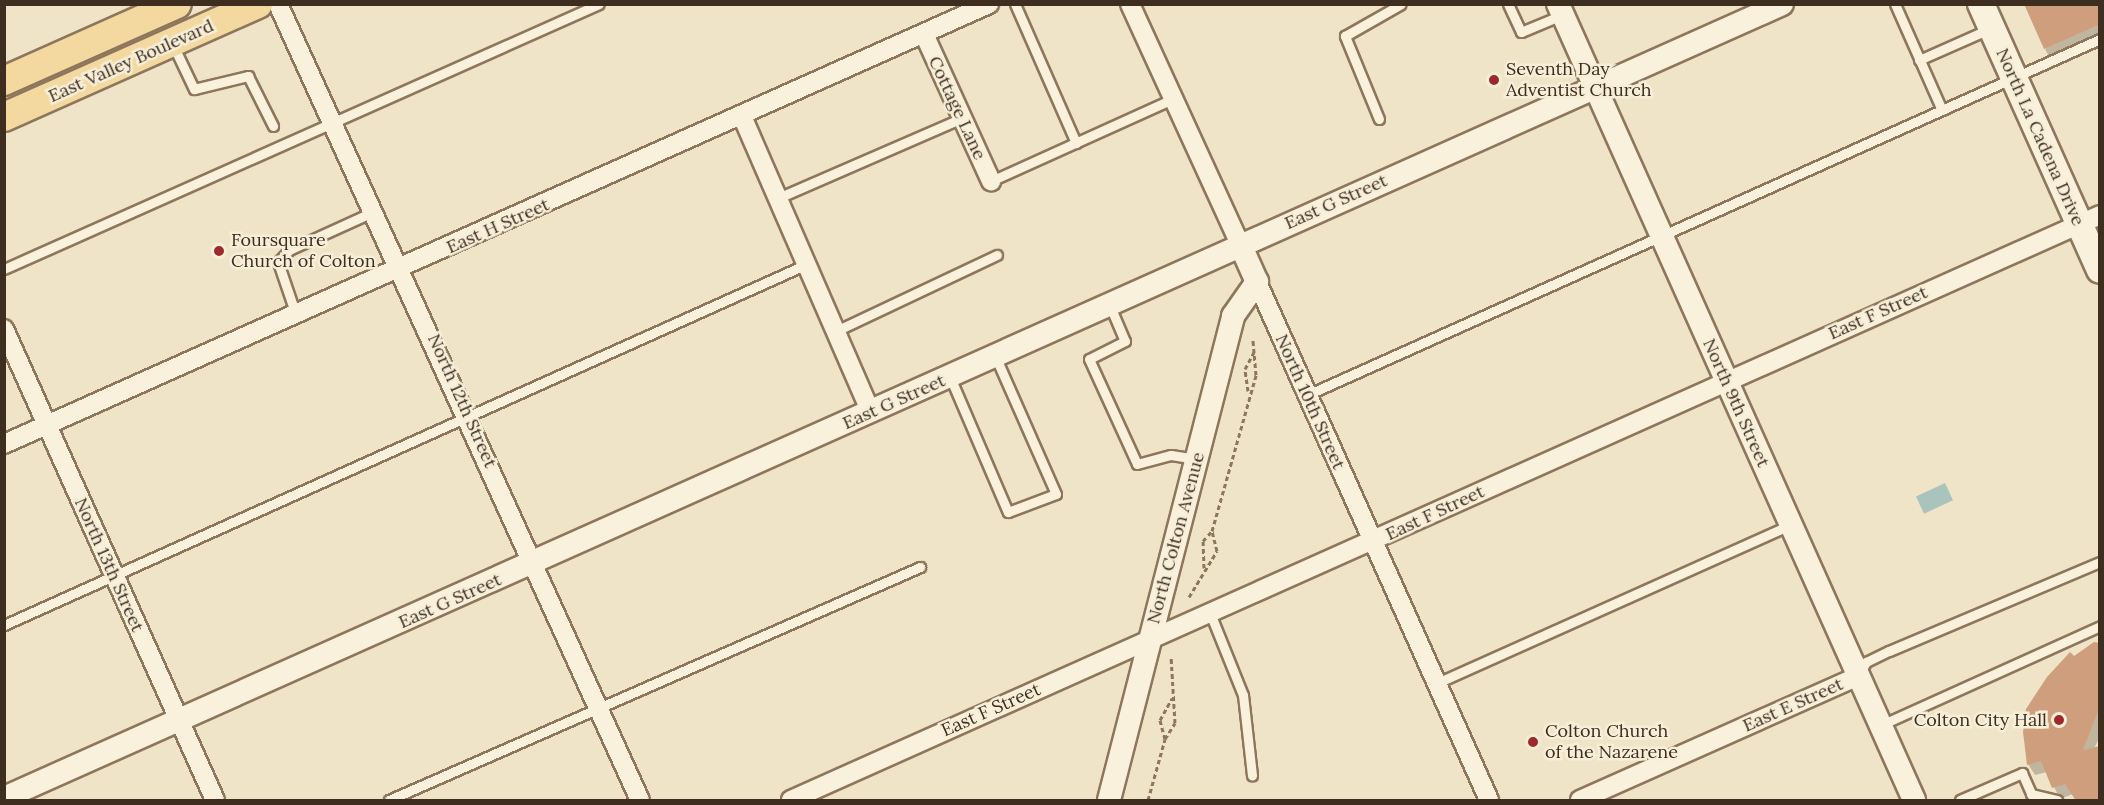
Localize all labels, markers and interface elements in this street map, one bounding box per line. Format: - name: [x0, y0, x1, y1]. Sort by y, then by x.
- street label: East Valley Boulevard: [45, 15, 217, 107]
- street label: North La Cadena Drive: [1991, 45, 2089, 229]
- street label: Cottage Lane: [924, 53, 990, 163]
- place label: Seventh Day Adventist Church: [1506, 59, 1652, 101]
- marker: Seventh Day Adventist Church: [1487, 73, 1501, 87]
- street label: East G Street: [1281, 170, 1391, 234]
- street label: East H Street: [443, 194, 553, 258]
- place label: Foursquare Church of Colton: [231, 230, 376, 272]
- marker: Foursquare Church of Colton: [212, 244, 226, 258]
- street label: East F Street: [1825, 282, 1931, 344]
- street label: North 12th Street: [423, 331, 501, 471]
- street label: North 10th Street: [1271, 331, 1349, 473]
- street label: North 9th Street: [1698, 335, 1774, 471]
- street label: East G Street: [839, 370, 949, 434]
- street label: North Colton Avenue: [1143, 450, 1209, 626]
- street label: East F Street: [1382, 481, 1488, 545]
- street label: North 13th Street: [70, 495, 148, 635]
- street label: East G Street: [395, 569, 505, 633]
- street label: East E Street: [1740, 673, 1846, 737]
- street label: East F Street: [938, 679, 1044, 741]
- place label: Colton City Hall: [1914, 709, 2047, 731]
- marker: Colton City Hall: [2052, 713, 2066, 727]
- place label: Colton Church of the Nazarene: [1545, 721, 1678, 764]
- marker: Colton Church of the Nazarene: [1526, 735, 1540, 749]

